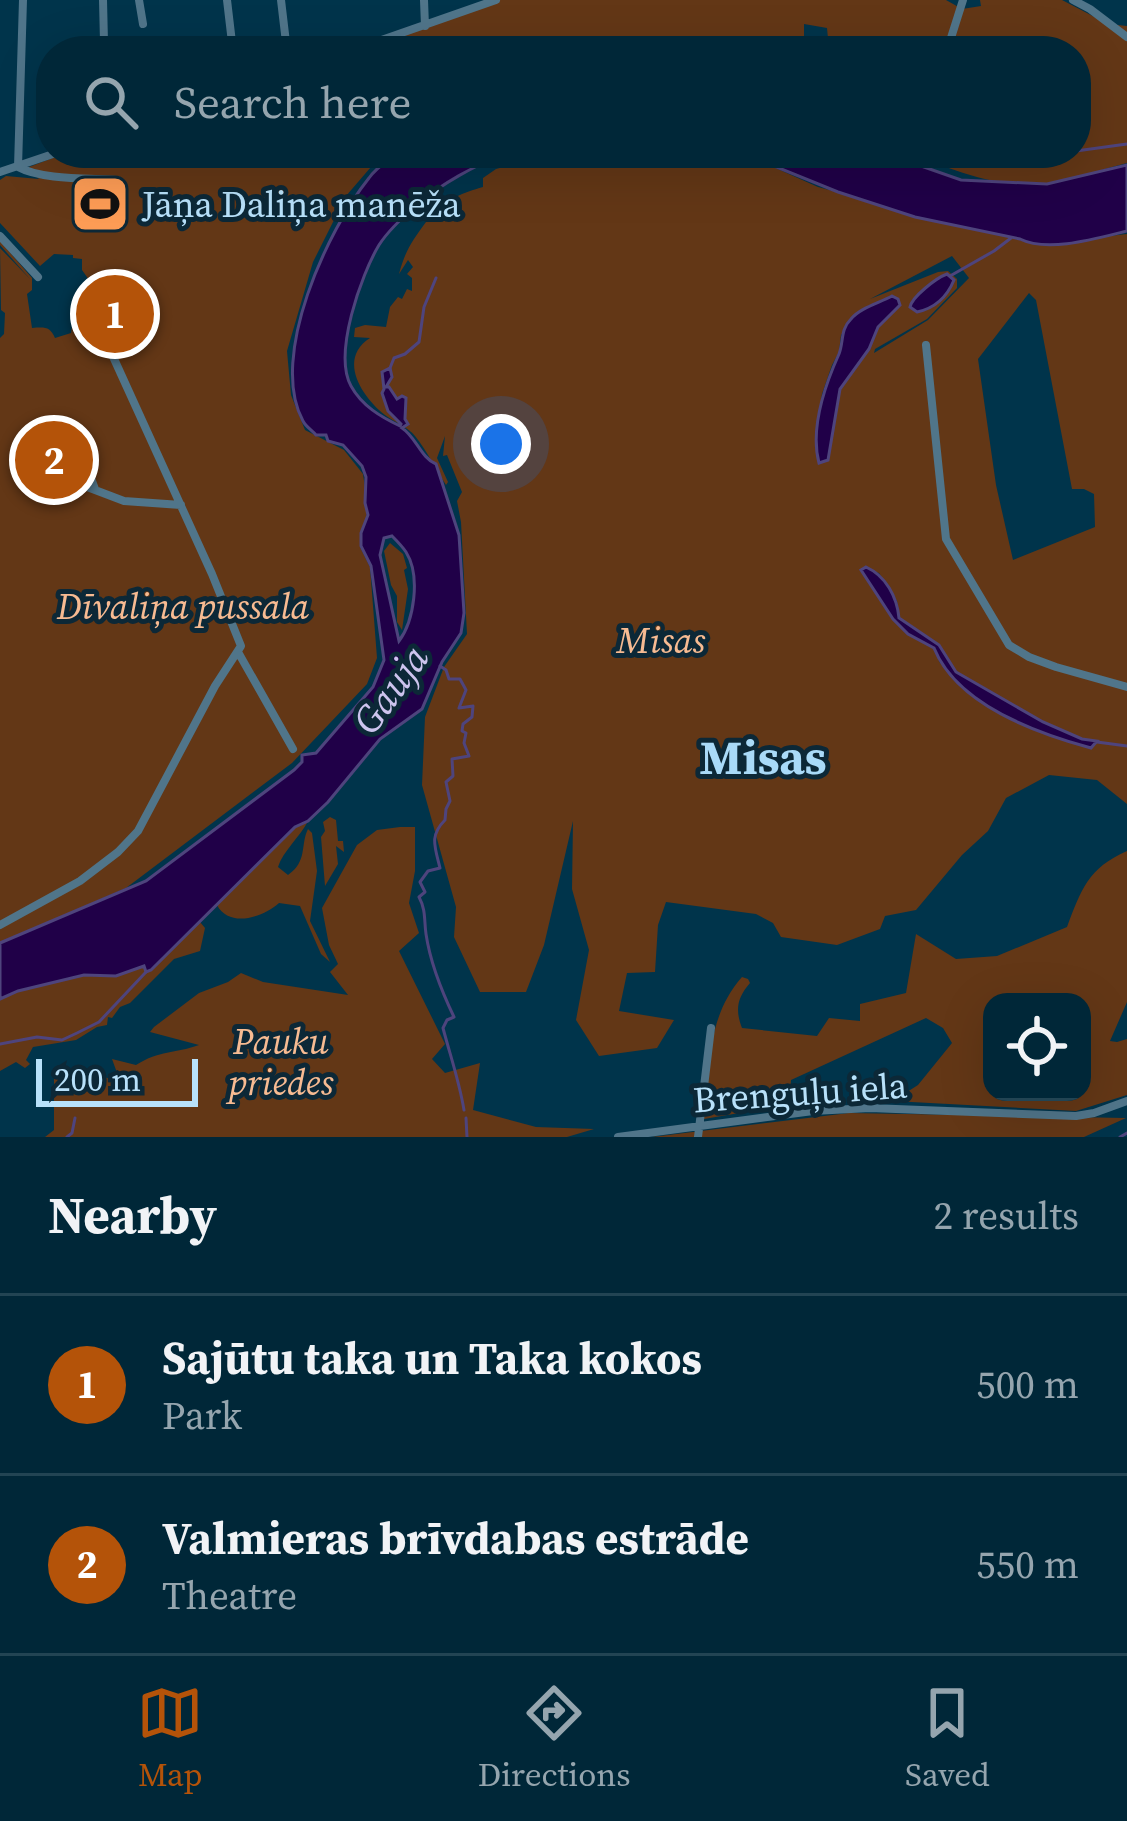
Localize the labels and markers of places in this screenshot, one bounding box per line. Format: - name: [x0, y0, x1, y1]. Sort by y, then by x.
- sports icon: Jāņa Daliņa manēža: [69, 173, 131, 235]
- place label: Jāņa Daliņa manēža: [141, 180, 461, 229]
- pin: 1: [76, 269, 154, 359]
- pin: 2: [15, 415, 93, 505]

